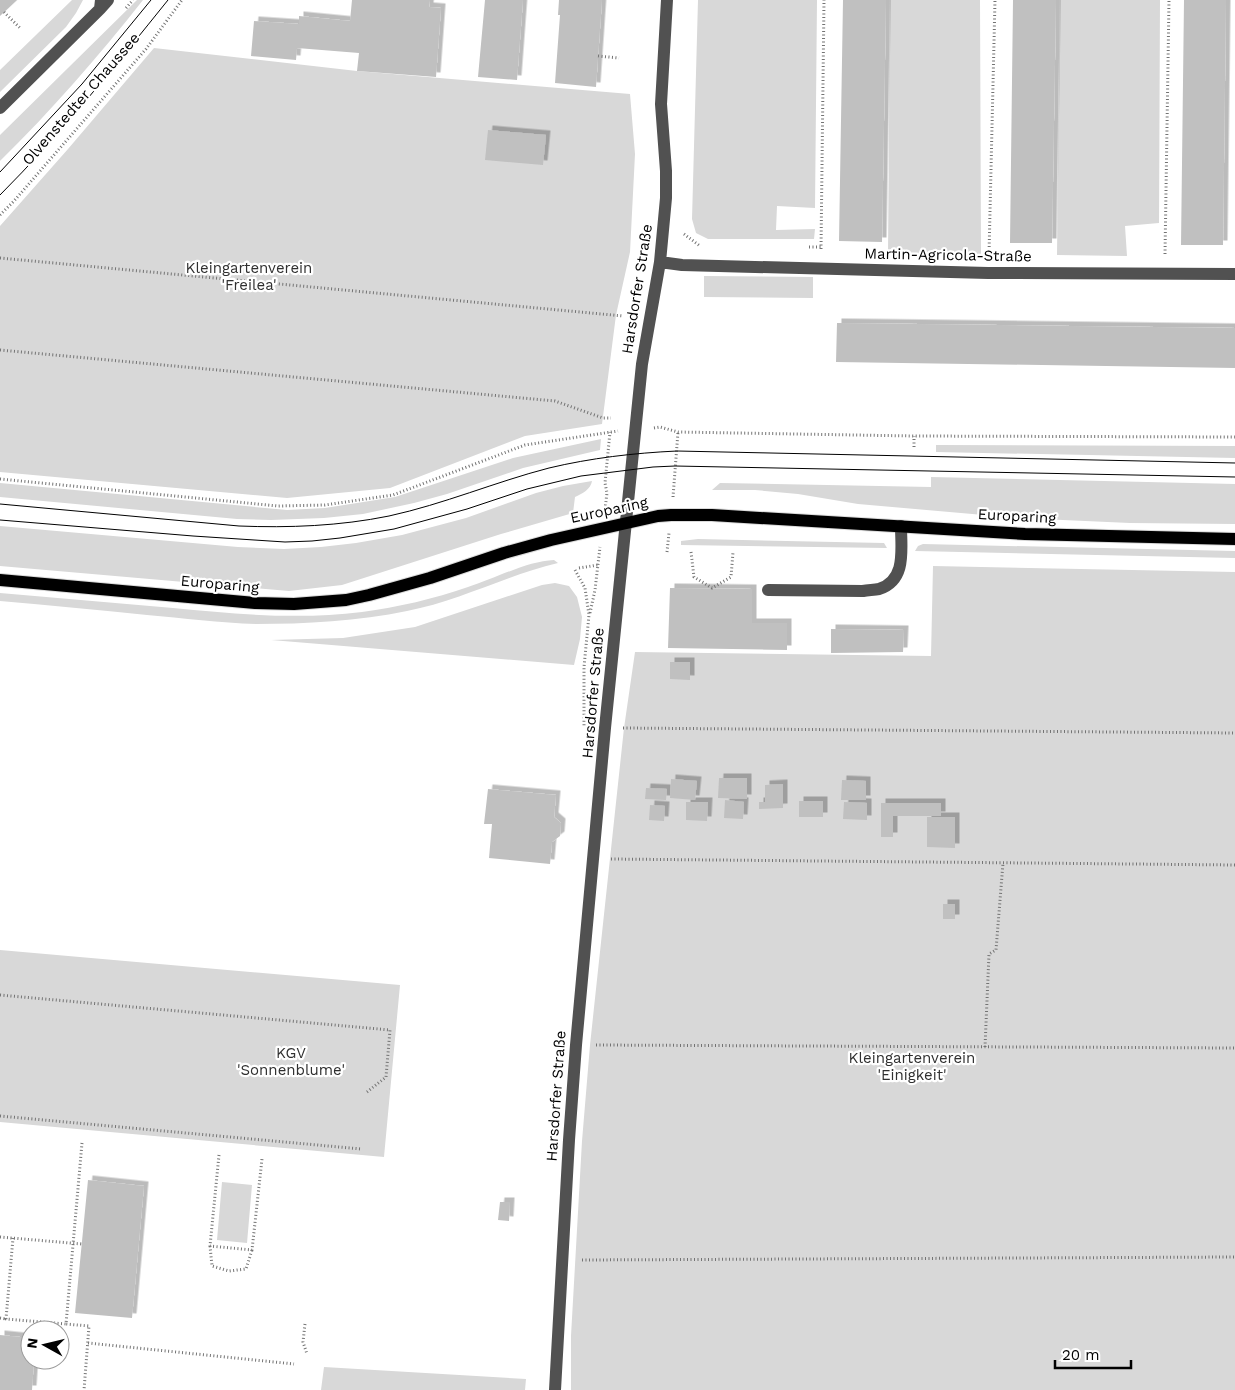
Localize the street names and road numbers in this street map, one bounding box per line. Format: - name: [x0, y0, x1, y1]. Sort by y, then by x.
- street label: Olvenstedter Chaussee: [19, 29, 143, 169]
- street label: Harsdorfer Straße: [618, 223, 656, 355]
- street label: Martin-Agricola-Straße: [864, 245, 1032, 265]
- street label: Europaring: [569, 493, 649, 527]
- street label: Europaring: [977, 505, 1057, 527]
- street label: Europaring: [180, 572, 260, 596]
- street label: Harsdorfer Straße: [578, 627, 608, 759]
- street label: Harsdorfer Straße: [542, 1030, 570, 1162]

